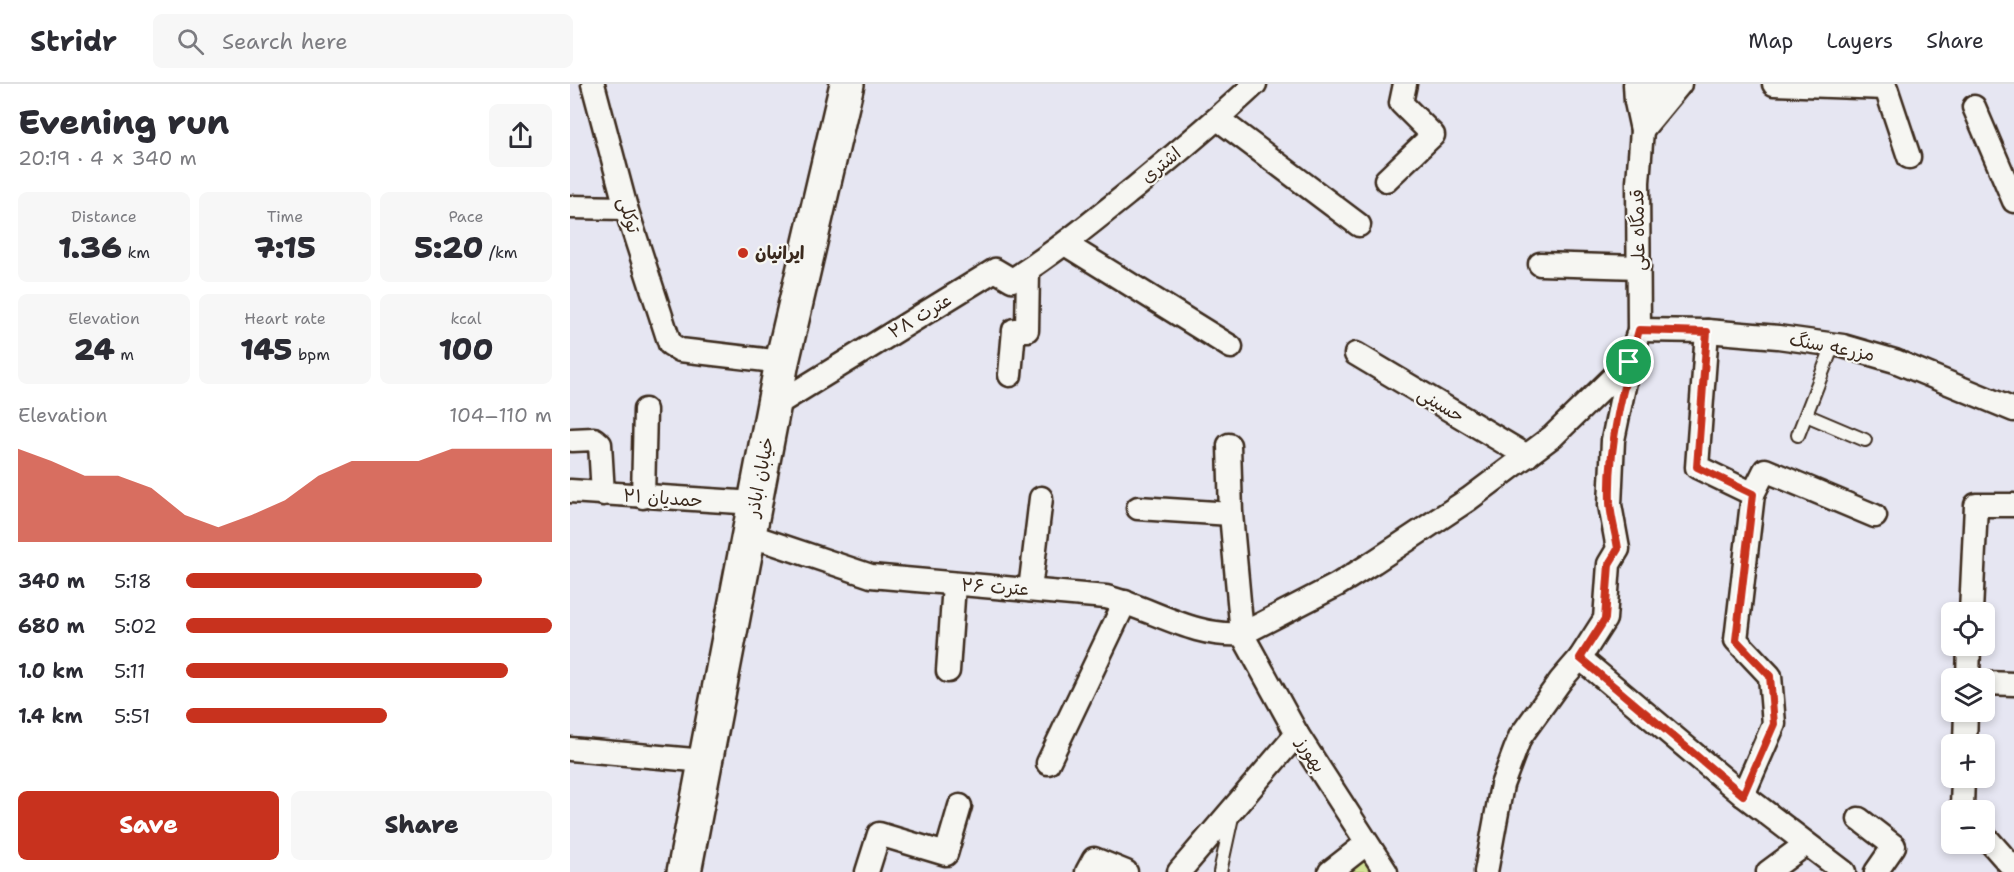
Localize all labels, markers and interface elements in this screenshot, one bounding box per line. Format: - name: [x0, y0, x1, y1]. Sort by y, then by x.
- search box: [153, 14, 573, 68]
- text: Stridr: [30, 22, 117, 60]
- icon: search: [174, 25, 207, 58]
- text: Search here: [222, 27, 348, 56]
- text: Map: [1748, 27, 1793, 55]
- text: Layers: [1826, 27, 1893, 55]
- text: Share: [1926, 27, 1984, 55]
- text: Evening run: [18, 100, 229, 145]
- button: share: [489, 104, 552, 167]
- street label: اشتری: [1136, 142, 1186, 188]
- text: 20:19 · 4 × 340 m: [18, 145, 197, 171]
- street label: قدمگاه علی: [1625, 189, 1651, 271]
- street label: توکلی: [612, 194, 646, 237]
- text: Distance: [71, 206, 137, 227]
- text: Time: [267, 206, 303, 227]
- text: Pace: [448, 206, 484, 227]
- text: 1.36: [58, 227, 122, 268]
- text: 7:15: [254, 227, 316, 268]
- text: 5:20: [414, 227, 484, 268]
- place label: ایرانیان: [755, 241, 804, 265]
- text: km: [122, 242, 150, 263]
- text: /km: [484, 242, 518, 263]
- marker: ایرانیان: [736, 246, 750, 260]
- street label: عترت ۲۸: [884, 288, 956, 344]
- text: Elevation: [68, 308, 140, 329]
- text: Heart rate: [244, 308, 326, 329]
- text: kcal: [450, 308, 482, 329]
- street label: مزرعه سنگ: [1787, 327, 1877, 367]
- text: 24: [74, 329, 115, 370]
- text: 145: [240, 329, 292, 370]
- text: 100: [438, 329, 494, 370]
- pin: [1603, 336, 1654, 387]
- text: m: [115, 344, 134, 365]
- text: bpm: [292, 344, 330, 365]
- icon: arrive: [1612, 345, 1645, 378]
- street label: حسینی: [1413, 382, 1469, 428]
- text: Elevation: [18, 402, 108, 428]
- text: 104–110 m: [449, 402, 552, 428]
- street label: خیابان اباذر: [740, 435, 779, 521]
- street label: حمدیان ۲۱: [622, 483, 704, 513]
- text: 340 m: [18, 568, 85, 594]
- text: 5:18: [114, 568, 152, 594]
- street label: عترت ۲۶: [960, 573, 1030, 601]
- map controls: [1941, 602, 1995, 854]
- button: locate: [1941, 602, 1995, 656]
- text: 680 m: [18, 613, 85, 639]
- text: 5:02: [114, 613, 157, 639]
- text: 1.0 km: [18, 658, 83, 684]
- text: 5:11: [114, 658, 146, 684]
- button: layers: [1941, 668, 1995, 722]
- text: 1.4 km: [18, 703, 83, 729]
- text: 5:51: [114, 703, 150, 729]
- street label: بهورز: [1290, 731, 1331, 777]
- button: +: [1941, 734, 1995, 788]
- button: Save: [18, 791, 279, 860]
- button: Share: [291, 791, 552, 860]
- button: −: [1941, 800, 1995, 854]

